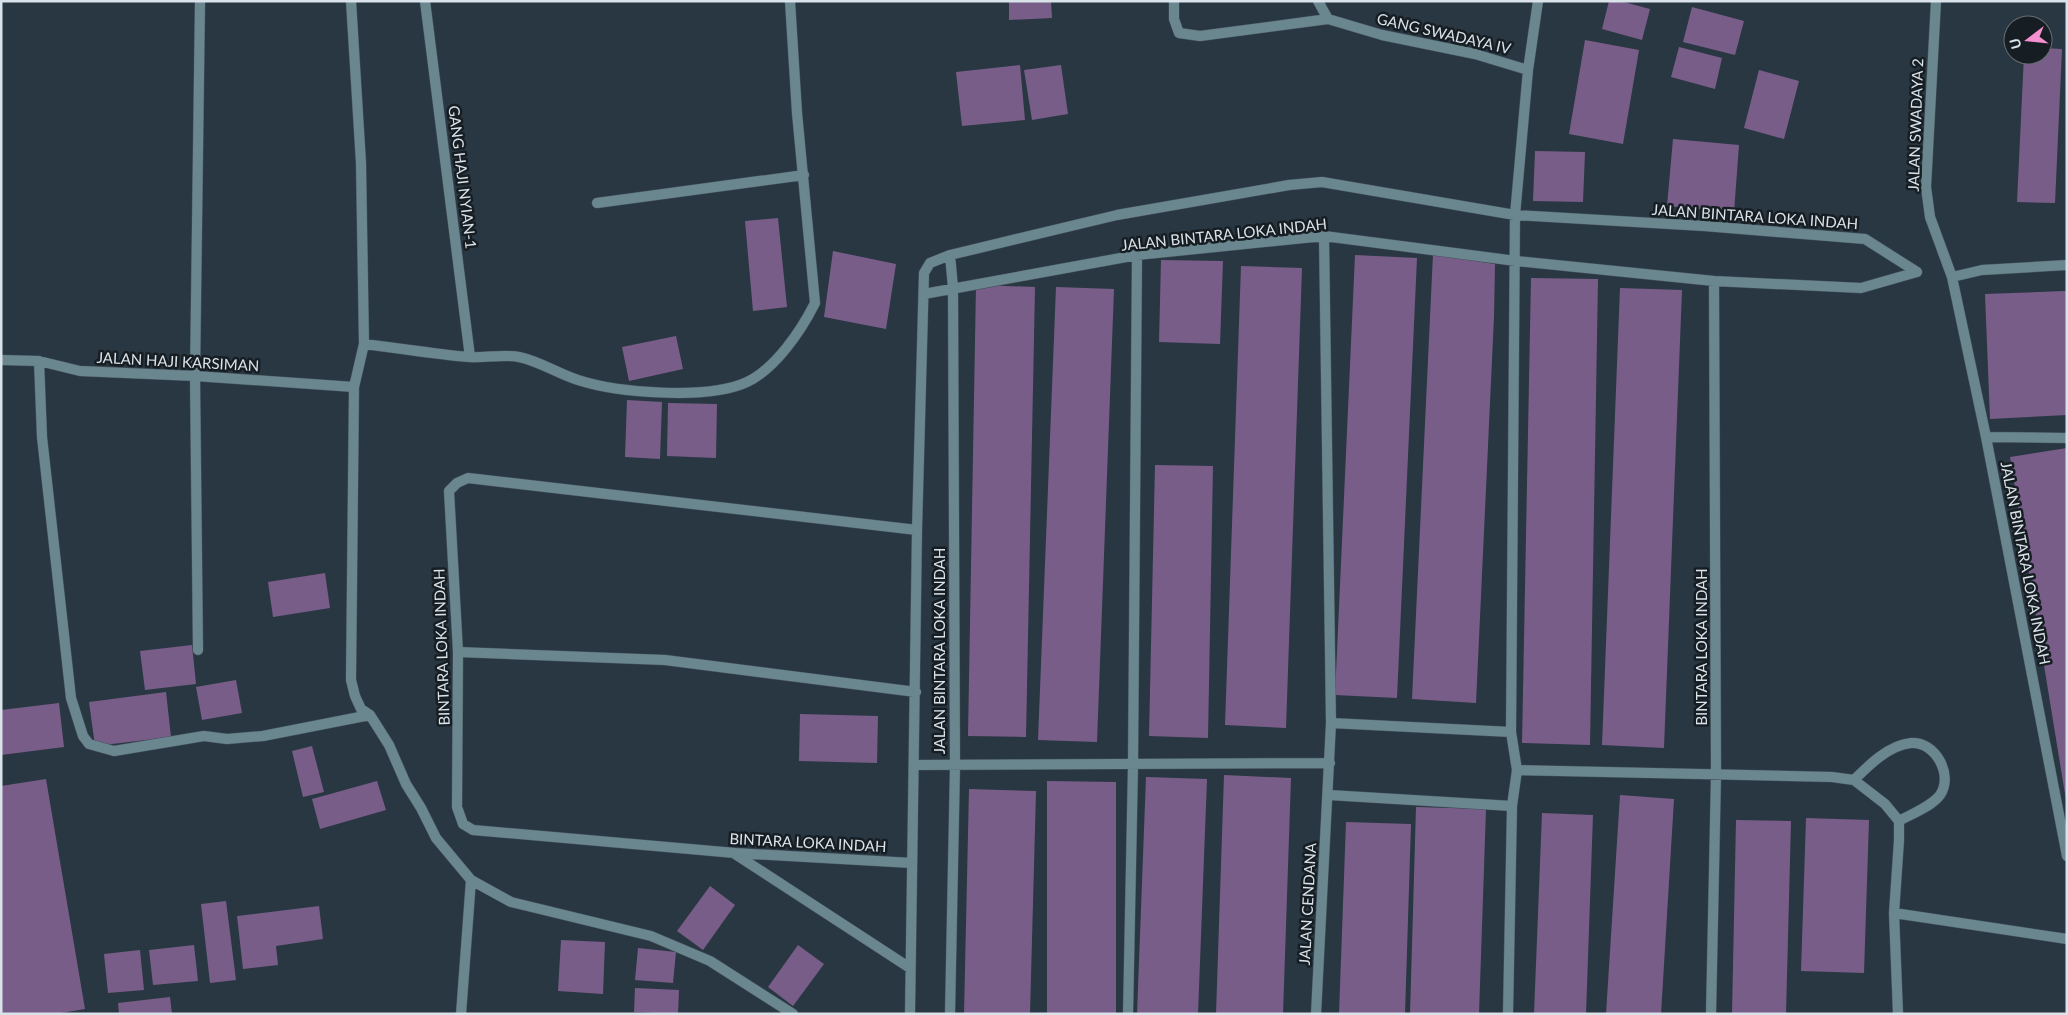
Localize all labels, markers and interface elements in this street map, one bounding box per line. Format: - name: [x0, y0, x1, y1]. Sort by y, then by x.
- street label: GANG SWADAYA IV: [1375, 9, 1513, 57]
- north arrow: [2003, 15, 2053, 65]
- text: U: [2005, 36, 2025, 51]
- street label: JALAN SWADAYA 2: [1904, 58, 1926, 192]
- street label: GANG HAJI NYIAN-1: [445, 104, 481, 250]
- street label: JALAN BINTARA LOKA INDAH: [1651, 200, 1859, 232]
- street label: JALAN BINTARA LOKA INDAH: [1120, 214, 1328, 254]
- street label: JALAN HAJI KARSIMAN: [96, 348, 260, 374]
- street label: JALAN BINTARA LOKA INDAH: [1997, 460, 2055, 666]
- street label: JALAN BINTARA LOKA INDAH: [930, 548, 948, 754]
- street label: BINTARA LOKA INDAH: [429, 568, 453, 726]
- street label: BINTARA LOKA INDAH: [1692, 568, 1710, 726]
- street label: BINTARA LOKA INDAH: [729, 829, 887, 855]
- street label: JALAN CENDANA: [1295, 842, 1319, 966]

